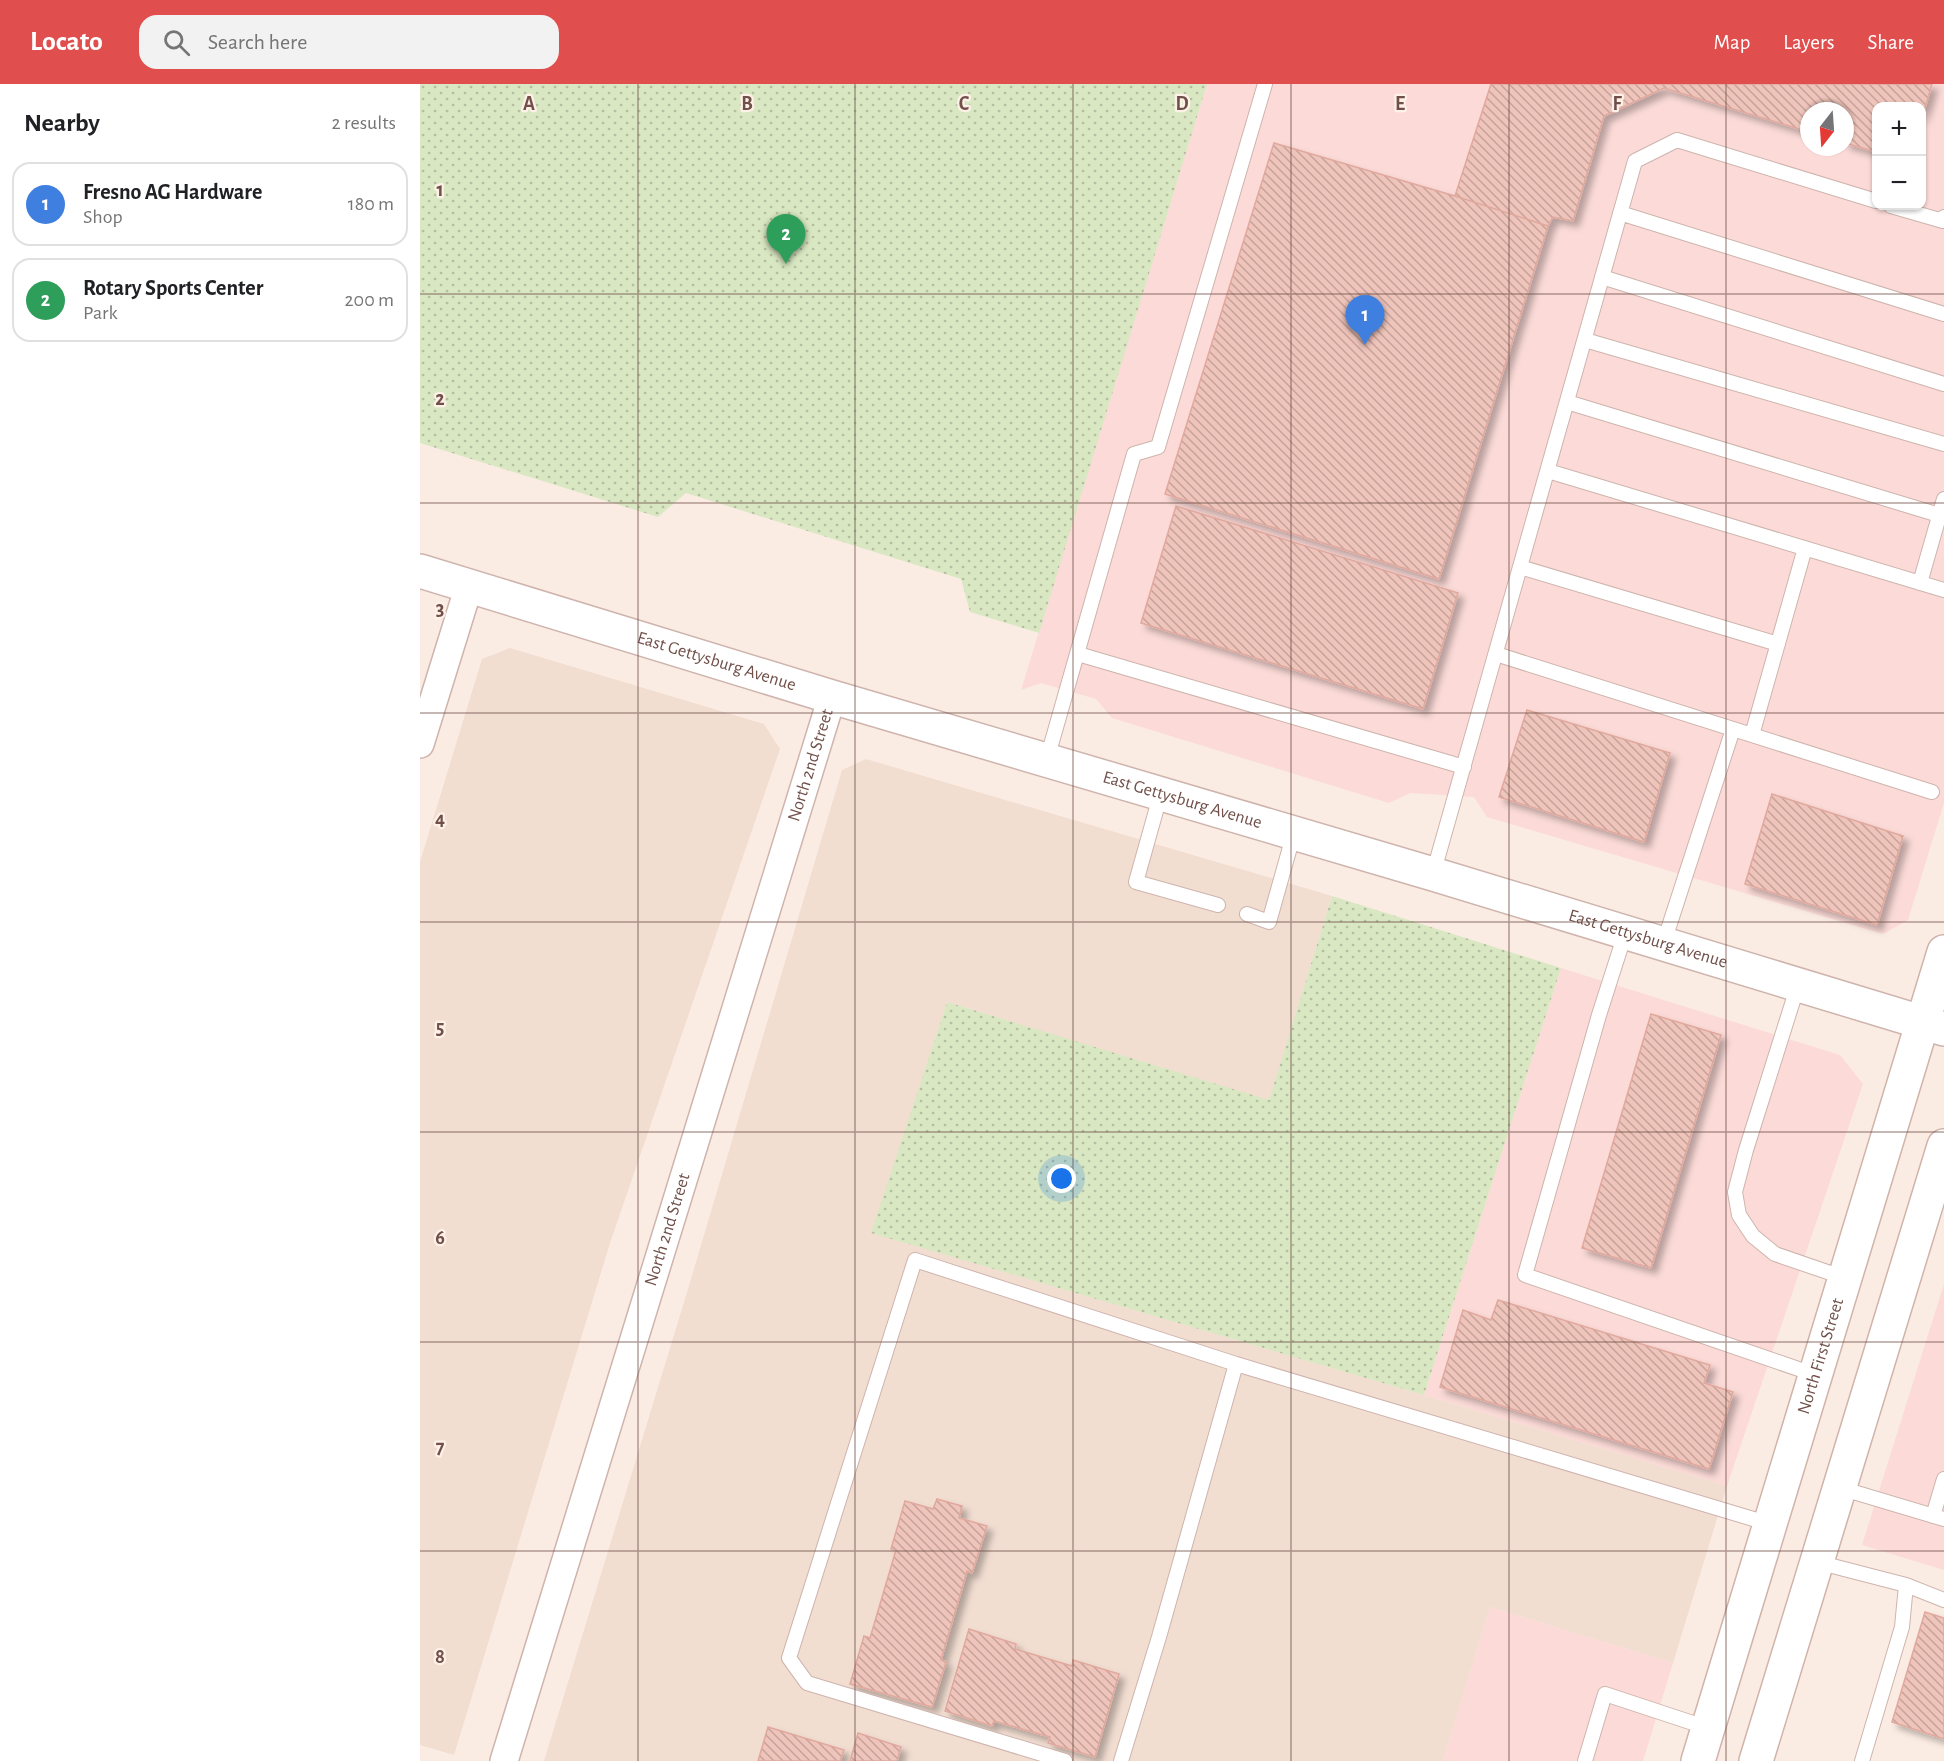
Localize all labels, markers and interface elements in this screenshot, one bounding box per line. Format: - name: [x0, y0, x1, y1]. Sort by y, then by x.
- search box: [139, 15, 559, 69]
- icon: search: [160, 26, 193, 59]
- text: Locato: [30, 28, 103, 56]
- text: Search here: [208, 31, 307, 53]
- text: Map: [1714, 32, 1750, 53]
- text: Layers: [1783, 32, 1834, 53]
- text: Share: [1867, 32, 1914, 53]
- text: A: [523, 94, 535, 114]
- text: B: [741, 94, 753, 114]
- text: C: [959, 94, 970, 114]
- text: D: [1175, 94, 1189, 114]
- text: E: [1395, 94, 1405, 114]
- text: F: [1612, 94, 1622, 114]
- north arrow: [1800, 102, 1854, 156]
- map controls: [1872, 102, 1926, 210]
- button: +: [1872, 102, 1926, 156]
- text: Nearby: [24, 110, 100, 136]
- text: 2 results: [332, 113, 396, 133]
- button: −: [1872, 156, 1926, 210]
- text: 1: [436, 180, 444, 200]
- text: Fresno AG Hardware: [83, 181, 262, 203]
- text: 1: [42, 194, 49, 214]
- text: 180 m: [348, 194, 394, 214]
- text: Shop: [83, 207, 123, 227]
- pin: 2: [766, 214, 806, 264]
- text: Rotary Sports Center: [83, 277, 263, 299]
- text: 2: [41, 290, 50, 310]
- text: 200 m: [344, 290, 394, 310]
- pin: 1: [1346, 296, 1384, 345]
- text: Park: [83, 303, 118, 323]
- text: 2: [435, 389, 445, 409]
- text: 3: [436, 599, 444, 619]
- street label: East Gettysburg Avenue: [635, 629, 798, 694]
- street label: North 2nd Street: [785, 707, 837, 824]
- street label: East Gettysburg Avenue: [1101, 768, 1264, 832]
- text: 4: [435, 809, 445, 829]
- street label: East Gettysburg Avenue: [1566, 907, 1730, 972]
- text: 5: [436, 1018, 444, 1038]
- your location: [1047, 1164, 1076, 1193]
- street label: North 2nd Street: [642, 1171, 694, 1288]
- text: 6: [435, 1228, 445, 1248]
- street label: North First Street: [1795, 1296, 1847, 1416]
- text: 7: [436, 1437, 445, 1457]
- text: 8: [435, 1647, 445, 1667]

